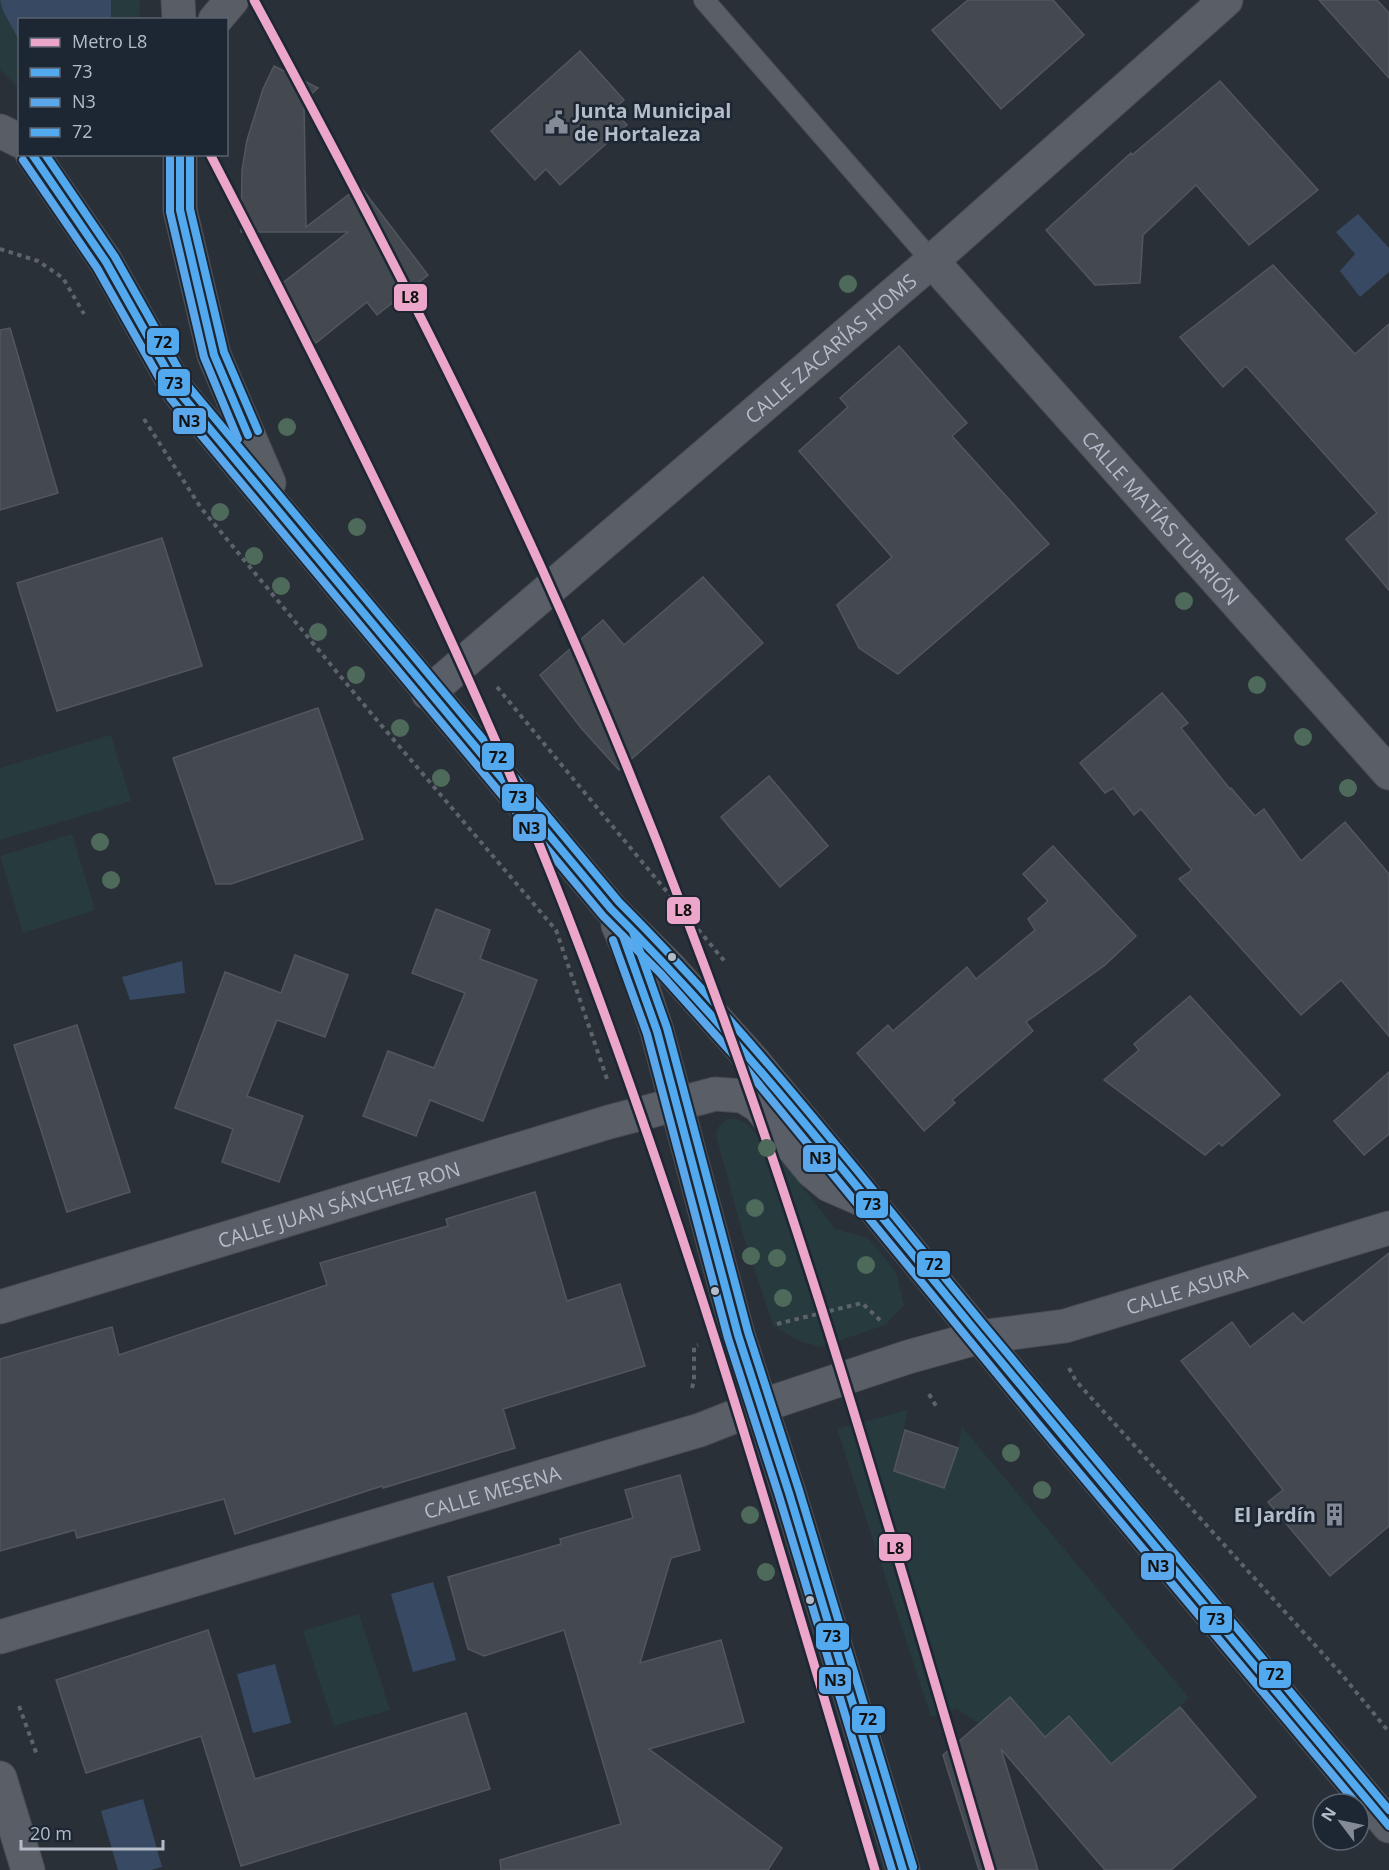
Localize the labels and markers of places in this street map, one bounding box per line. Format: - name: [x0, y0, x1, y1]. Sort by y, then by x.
- place label: Junta Municipal de Hortaleza: [572, 97, 731, 147]
- public building icon: Junta Municipal de Hortaleza: [543, 109, 569, 135]
- unlabelled marker: [666, 951, 678, 963]
- unlabelled marker: [709, 1285, 721, 1297]
- place label: El Jardín: [1234, 1501, 1316, 1528]
- building icon: El Jardín: [1321, 1501, 1347, 1527]
- unlabelled marker: [804, 1594, 816, 1606]

